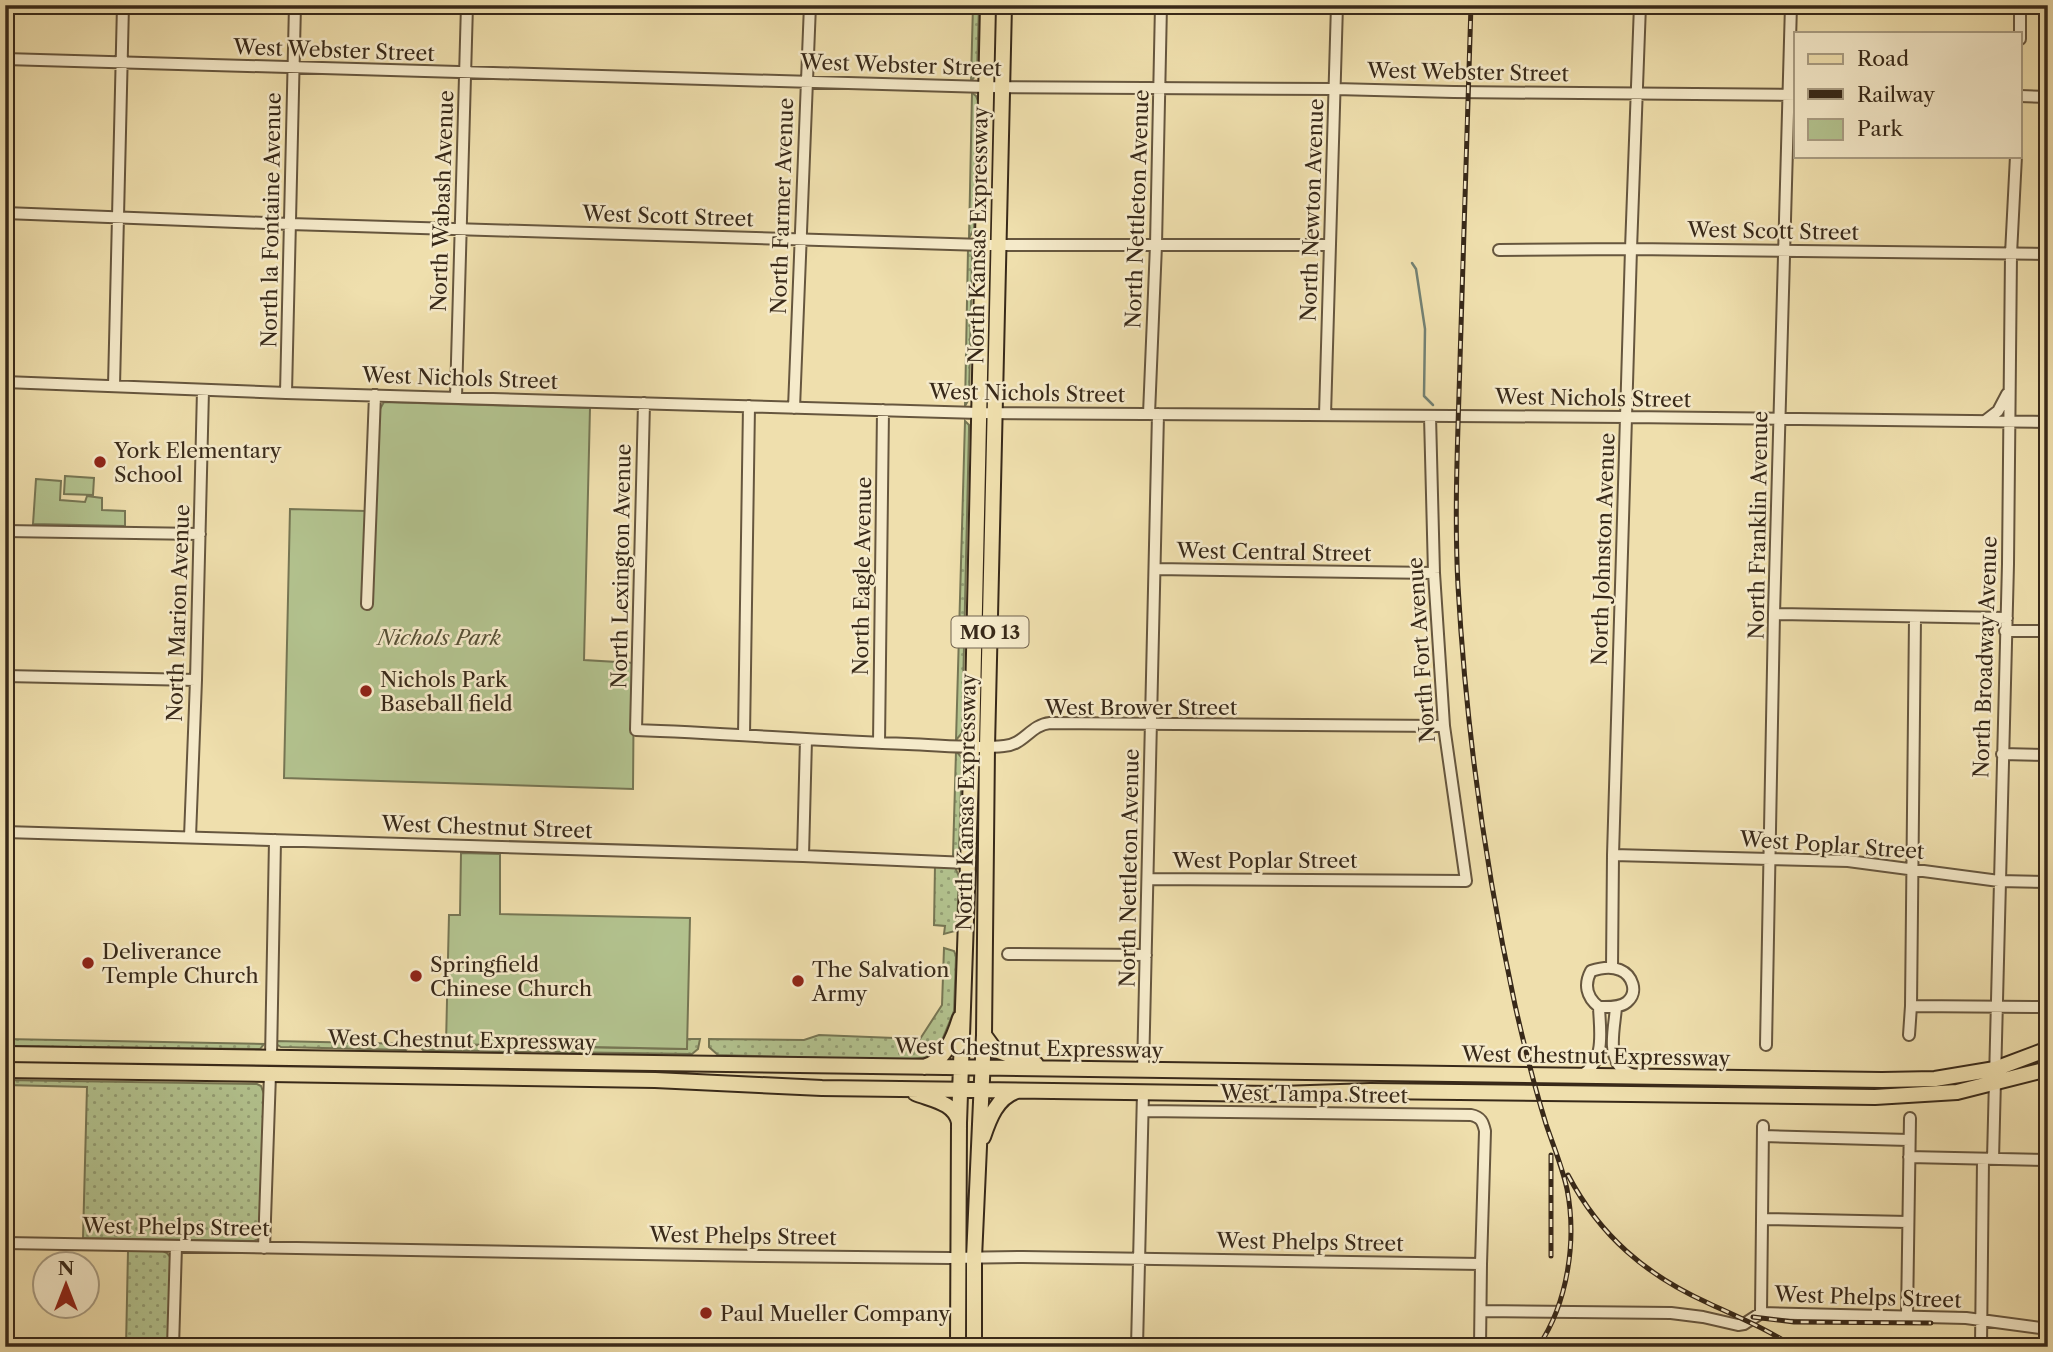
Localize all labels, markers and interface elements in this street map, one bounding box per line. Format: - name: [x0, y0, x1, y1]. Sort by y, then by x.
- legend: [1794, 32, 2022, 158]
- street label: West Webster Street: [232, 34, 436, 66]
- text: Road: [1857, 46, 1909, 71]
- street label: West Webster Street: [799, 49, 1003, 81]
- street label: West Webster Street: [1366, 58, 1570, 86]
- text: Railway: [1857, 82, 1935, 107]
- street label: North Nettleton Avenue: [1120, 89, 1154, 329]
- street label: North Wabash Avenue: [426, 90, 458, 312]
- street label: North la Fontaine Avenue: [256, 92, 286, 348]
- street label: North Farmer Avenue: [766, 97, 798, 315]
- street label: North Newton Avenue: [1296, 98, 1328, 322]
- street label: North Kansas Expressway: [963, 106, 993, 364]
- text: Park: [1857, 116, 1903, 141]
- street label: West Scott Street: [581, 200, 755, 232]
- street label: West Scott Street: [1686, 217, 1859, 245]
- street label: West Nichols Street: [361, 362, 559, 394]
- street label: West Nichols Street: [928, 379, 1126, 407]
- street label: West Nichols Street: [1494, 384, 1692, 412]
- street label: North Franklin Avenue: [1744, 411, 1772, 639]
- street label: North Johnston Avenue: [1586, 432, 1620, 666]
- place label: York Elementary School: [113, 438, 282, 487]
- street label: North Lexington Avenue: [606, 443, 636, 689]
- marker: York Elementary School: [92, 454, 108, 470]
- street label: North Eagle Avenue: [848, 476, 876, 676]
- street label: North Marion Avenue: [162, 504, 194, 722]
- street label: North Broadway Avenue: [1968, 536, 2002, 778]
- street label: West Central Street: [1175, 538, 1372, 566]
- street label: North Fort Avenue: [1402, 556, 1440, 744]
- road number: MO 13: [951, 617, 1028, 648]
- park label: Nichols Park: [375, 625, 501, 650]
- place label: Nichols Park Baseball field: [380, 667, 513, 716]
- street label: North Kansas Expressway: [951, 673, 981, 931]
- marker: Nichols Park Baseball field: [358, 683, 374, 699]
- street label: West Brower Street: [1044, 695, 1238, 720]
- street label: North Nettleton Avenue: [1114, 748, 1144, 988]
- street label: West Chestnut Street: [380, 811, 594, 843]
- street label: West Poplar Street: [1738, 826, 1926, 864]
- street label: West Poplar Street: [1171, 848, 1358, 873]
- place label: Deliverance Temple Church: [102, 939, 259, 988]
- place label: Springfield Chinese Church: [430, 952, 592, 1001]
- marker: Deliverance Temple Church: [80, 955, 96, 971]
- place label: The Salvation Army: [811, 957, 950, 1006]
- marker: Springfield Chinese Church: [408, 968, 424, 984]
- marker: The Salvation Army: [790, 973, 806, 989]
- street label: West Chestnut Expressway: [326, 1025, 597, 1055]
- street label: West Chestnut Expressway: [893, 1033, 1164, 1063]
- street label: West Chestnut Expressway: [1460, 1041, 1731, 1071]
- street label: West Tampa Street: [1219, 1080, 1409, 1108]
- street label: West Phelps Street: [81, 1213, 270, 1241]
- street label: West Phelps Street: [648, 1222, 837, 1250]
- street label: West Phelps Street: [1215, 1228, 1404, 1256]
- north arrow: [32, 1250, 102, 1320]
- text: N: [58, 1257, 74, 1280]
- street label: West Phelps Street: [1773, 1281, 1963, 1313]
- place label: Paul Mueller Company: [720, 1301, 950, 1326]
- marker: Paul Mueller Company: [698, 1305, 714, 1321]

